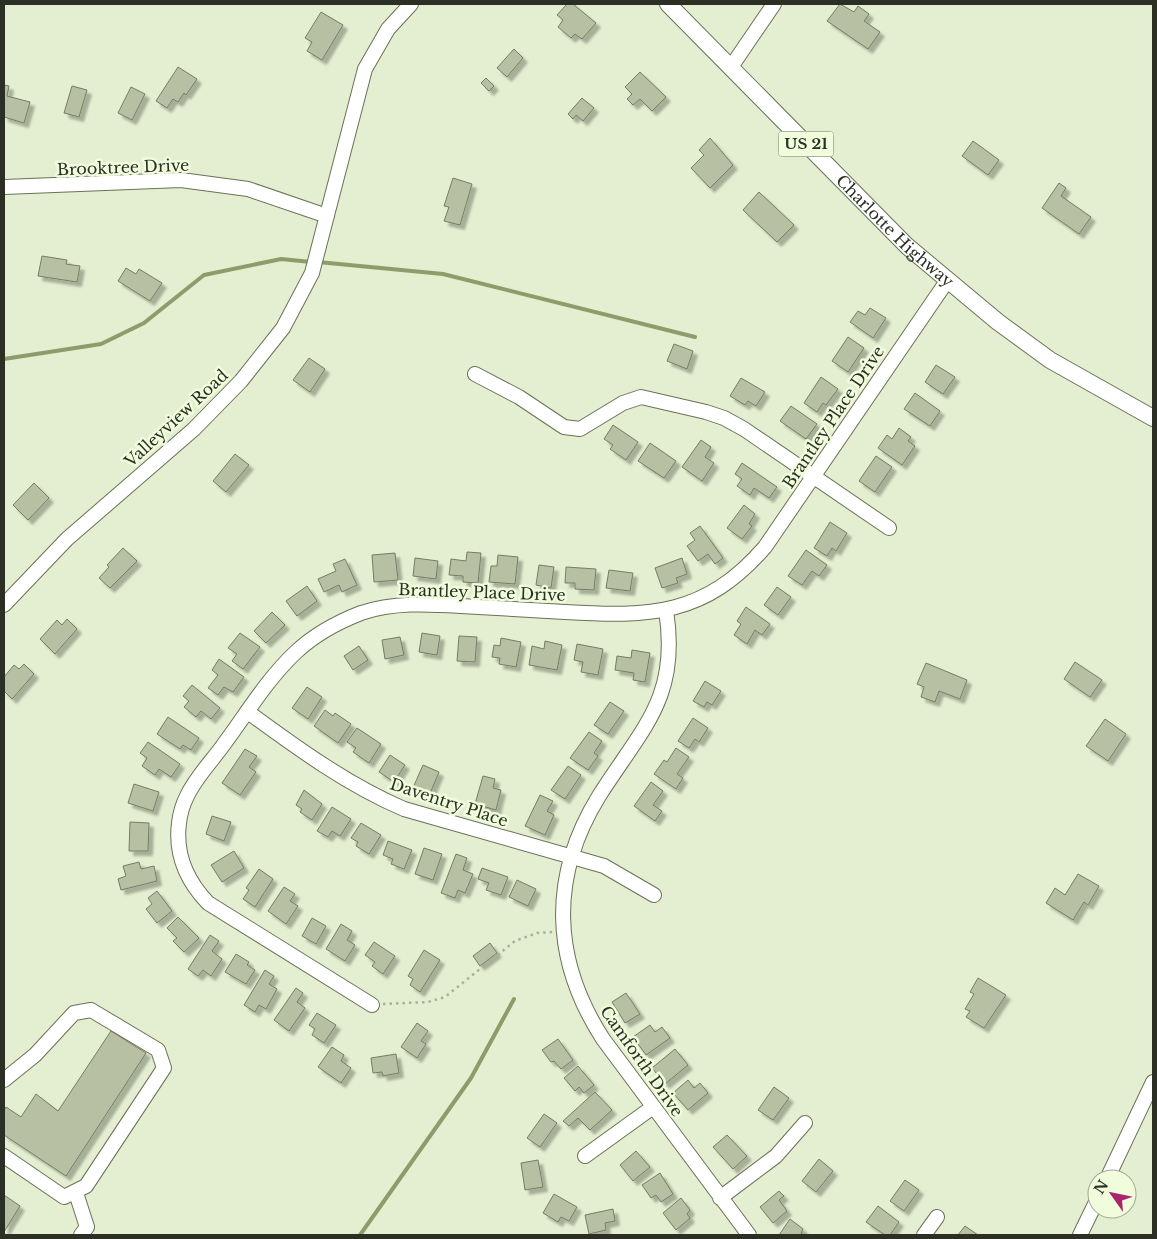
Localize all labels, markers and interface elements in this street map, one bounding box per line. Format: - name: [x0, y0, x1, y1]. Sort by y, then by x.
- road number: US 21: [778, 132, 834, 156]
- street label: Brooktree Drive: [56, 155, 190, 179]
- street label: Charlotte Highway: [832, 170, 959, 292]
- street label: Brantley Place Drive: [778, 342, 888, 492]
- street label: Valleyview Road: [119, 365, 232, 472]
- street label: Brantley Place Drive: [398, 579, 566, 605]
- street label: Daventry Place: [387, 773, 511, 831]
- street label: Camforth Drive: [596, 1002, 688, 1120]
- north arrow: [1087, 1169, 1137, 1219]
- text: N: [1090, 1176, 1112, 1197]

